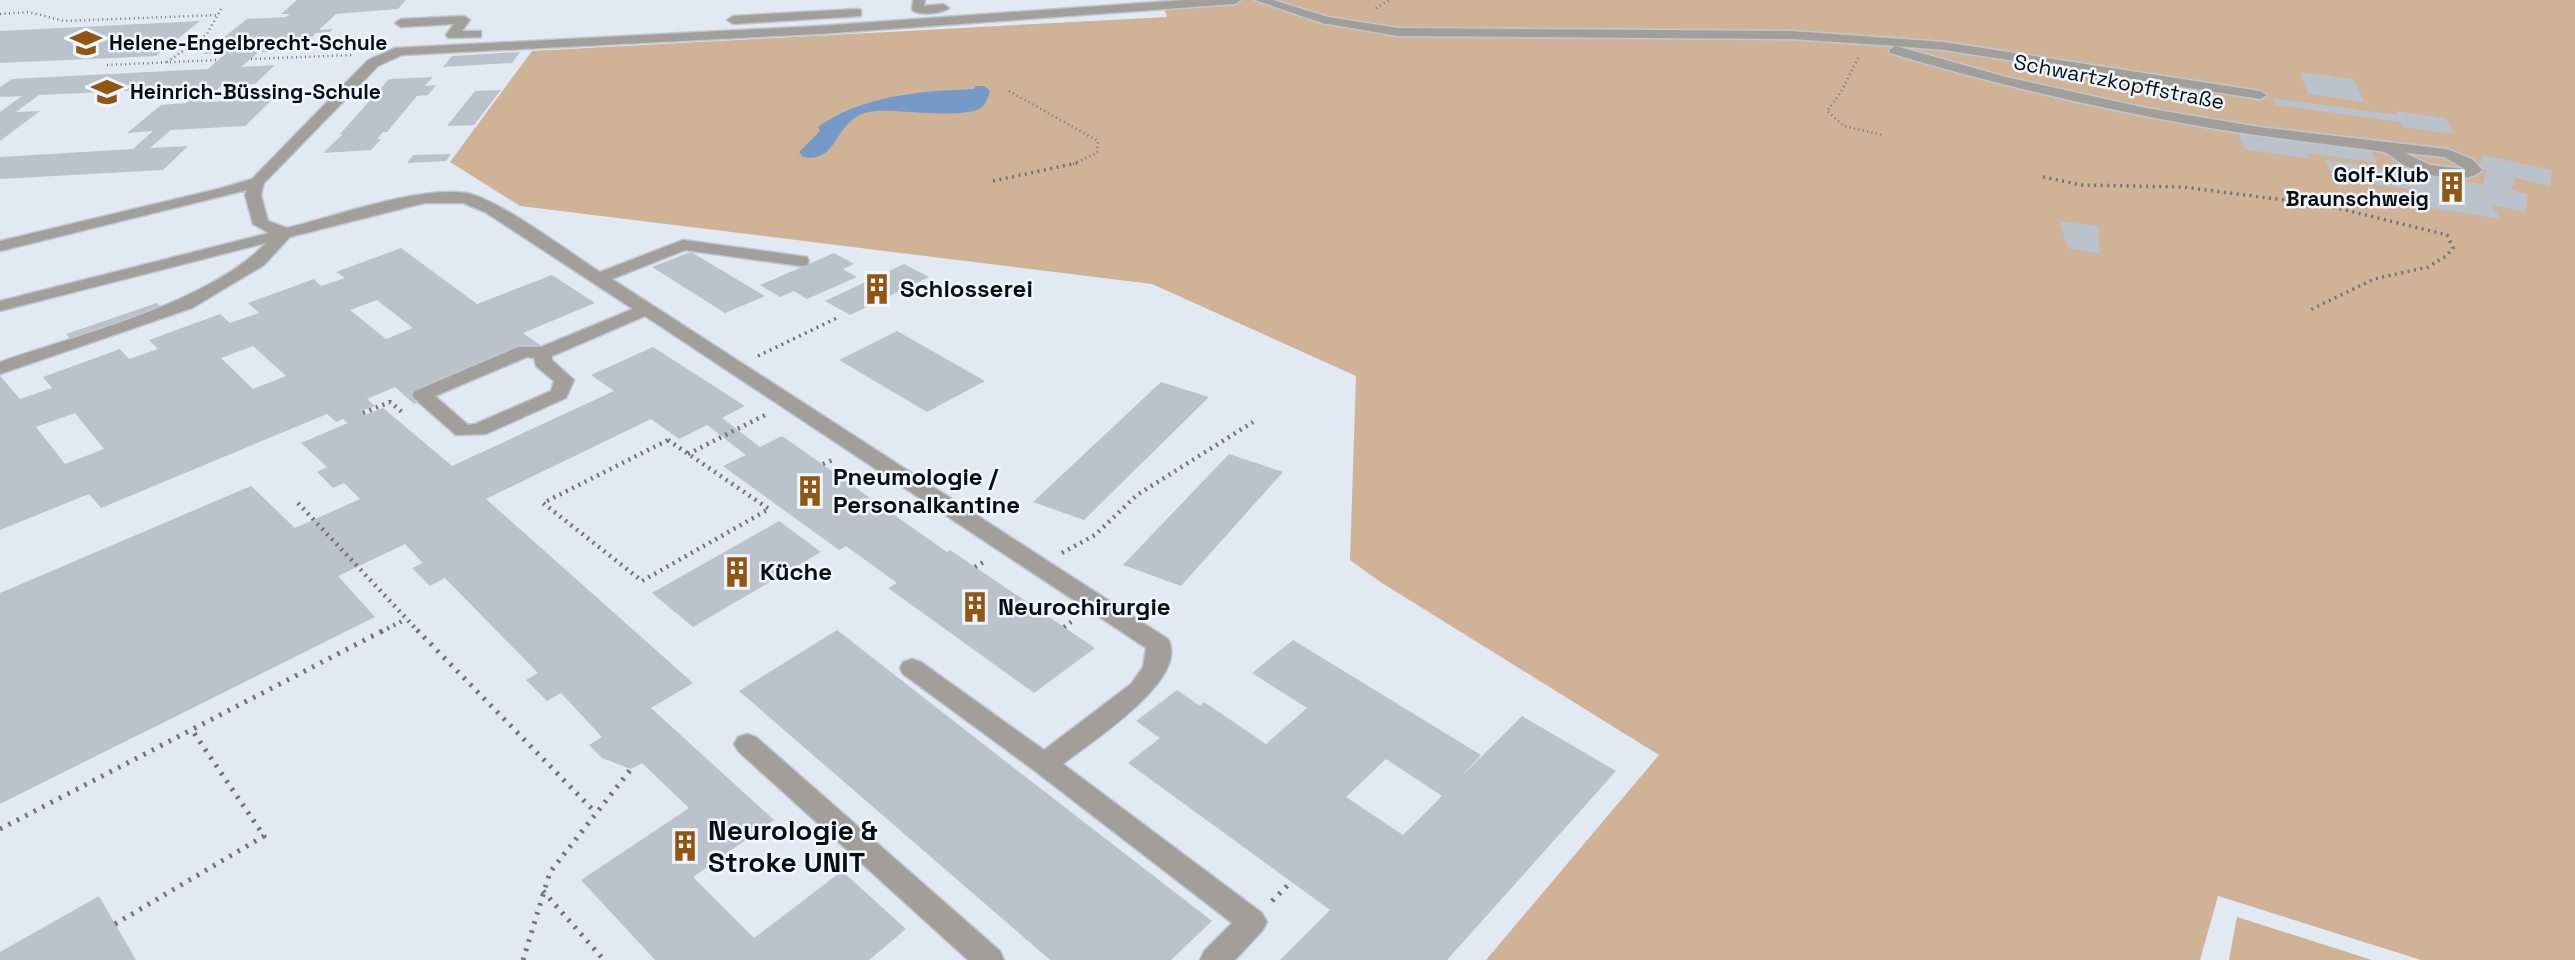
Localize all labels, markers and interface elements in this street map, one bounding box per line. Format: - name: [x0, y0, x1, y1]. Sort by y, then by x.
- school or university icon: Helene-Engelbrecht-Schule: [69, 26, 103, 60]
- place label: Helene-Engelbrecht-Schule: [109, 29, 387, 56]
- street label: Schwartzkopffstraße: [2012, 48, 2227, 115]
- school or university icon: Heinrich-Büssing-Schule: [90, 75, 124, 109]
- place label: Heinrich-Büssing-Schule: [130, 78, 381, 105]
- place label: Golf-Klub Braunschweig: [2286, 161, 2429, 212]
- building icon: Golf-Klub Braunschweig: [2435, 170, 2469, 204]
- building icon: Schlosserei: [860, 272, 894, 306]
- place label: Schlosserei: [900, 273, 1033, 304]
- place label: Pneumologie / Personalkantine: [833, 461, 1020, 520]
- building icon: Pneumologie / Personalkantine: [793, 474, 827, 508]
- building icon: Küche: [720, 555, 754, 589]
- place label: Küche: [760, 556, 832, 587]
- building icon: Neurochirurgie: [958, 590, 992, 624]
- place label: Neurochirurgie: [998, 591, 1171, 622]
- place label: Neurologie & Stroke UNIT: [708, 812, 878, 880]
- building icon: Neurologie & Stroke UNIT: [668, 829, 702, 863]

